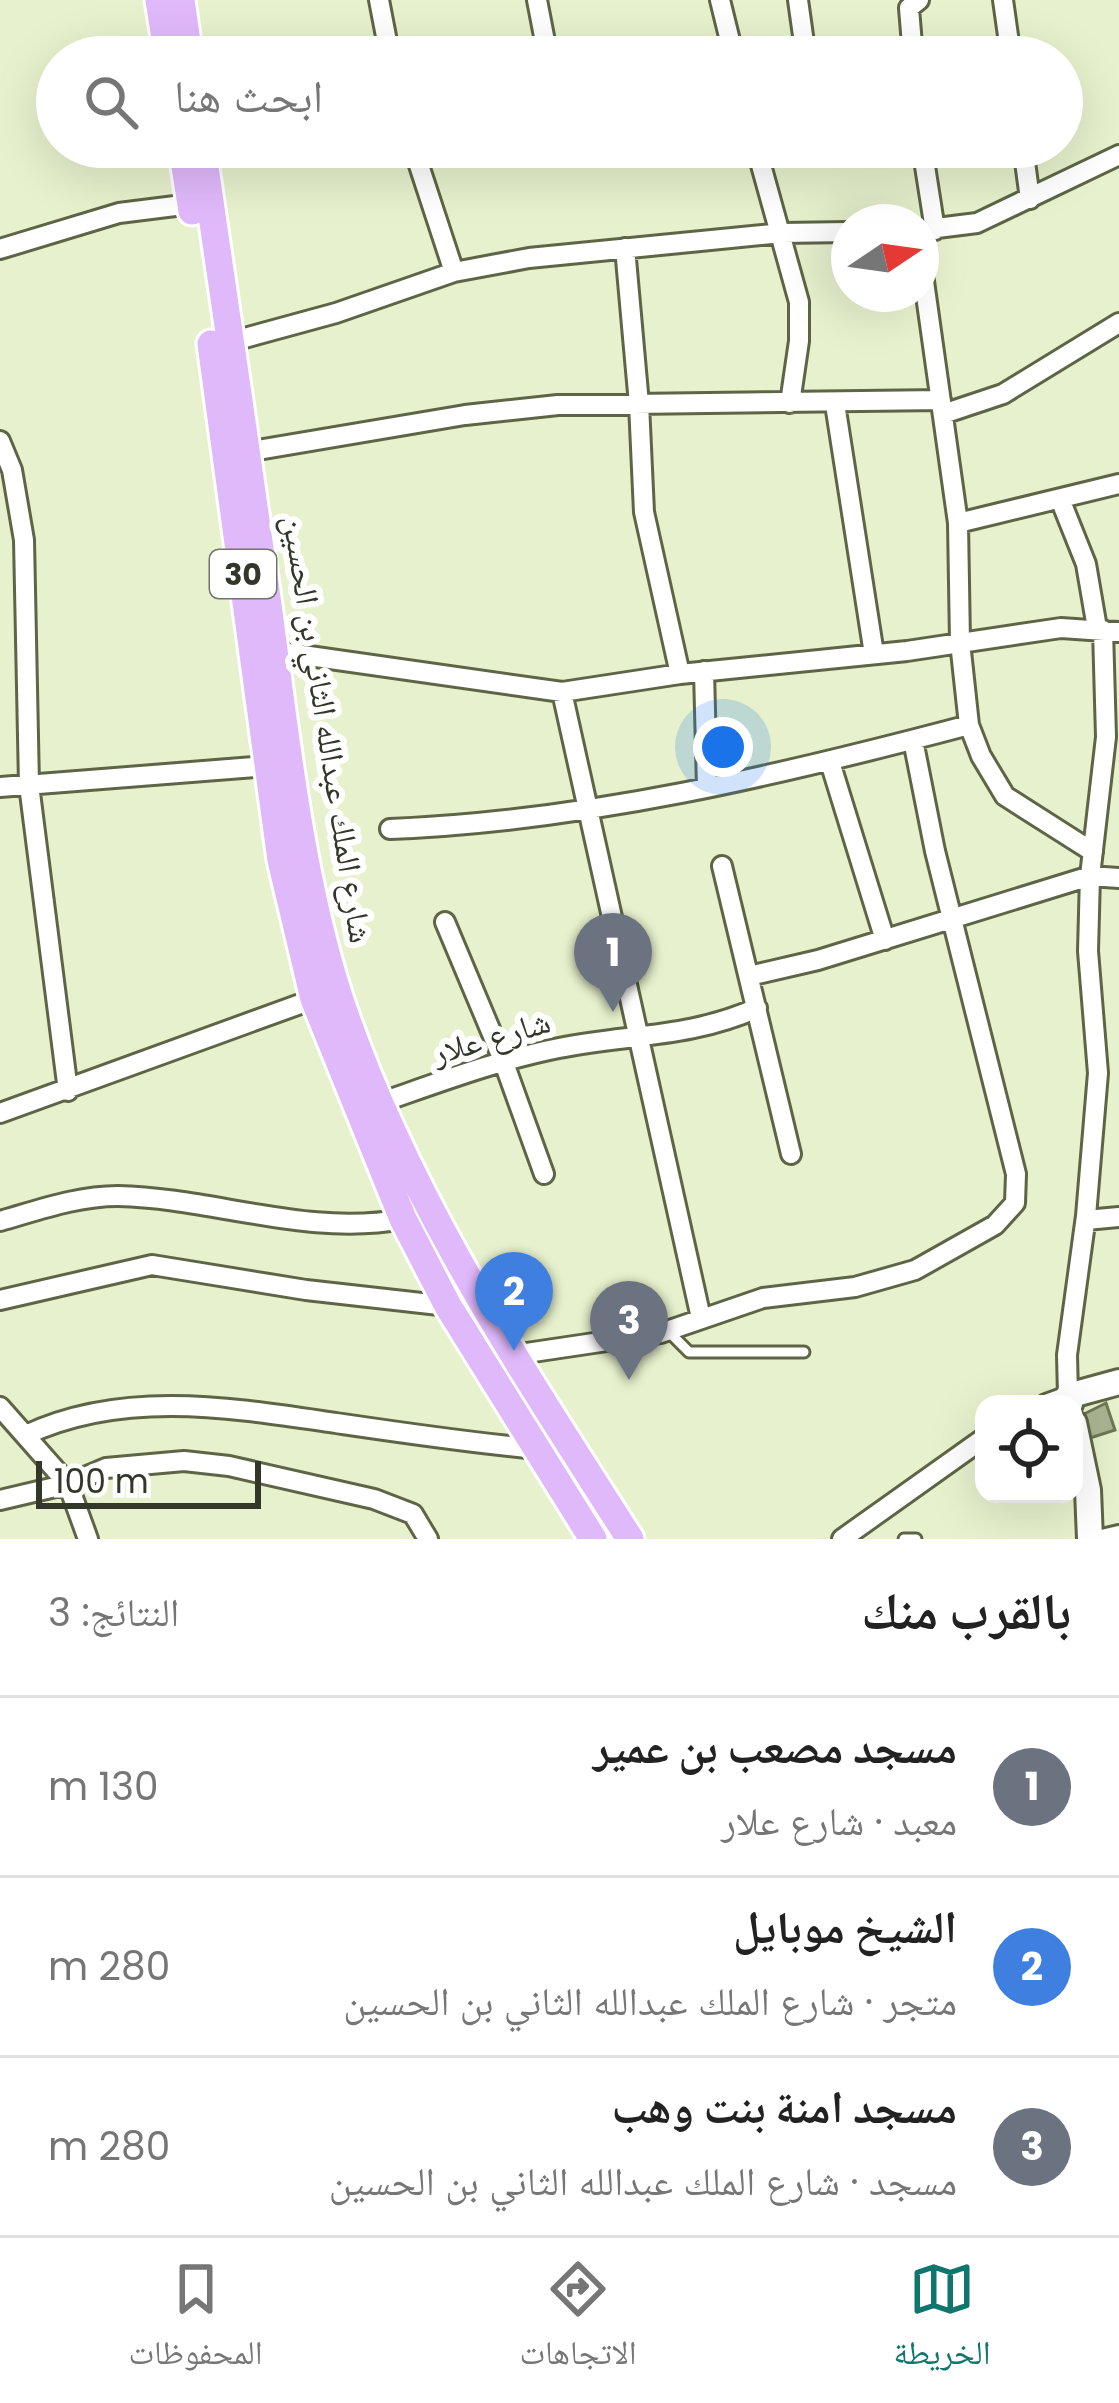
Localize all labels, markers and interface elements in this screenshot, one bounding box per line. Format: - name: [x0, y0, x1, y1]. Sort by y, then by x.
- search box: [36, 36, 1083, 168]
- text: ابحث هنا: [174, 65, 323, 128]
- icon: search: [78, 69, 144, 135]
- north arrow: [831, 204, 939, 312]
- street label: شارع الملك عبدالله الثاني بن الحسين: [269, 512, 385, 947]
- road number: 30: [210, 550, 276, 598]
- your location: [693, 717, 753, 777]
- pin: 1: [574, 913, 652, 1012]
- street label: شارع علار: [425, 998, 556, 1077]
- pin: 2: [475, 1252, 553, 1351]
- pin: 3: [590, 1281, 668, 1380]
- map controls: [975, 1395, 1083, 1503]
- button: locate: [975, 1395, 1083, 1503]
- scale bar: [36, 1455, 261, 1508]
- text: 100 m: [54, 1458, 149, 1505]
- text: بالقرب منك: [861, 1575, 1071, 1647]
- text: النتائج: 3: [48, 1585, 179, 1640]
- text: مسجد مصعب بن عمير: [593, 1716, 957, 1779]
- text: 130 m: [48, 1759, 159, 1814]
- text: 1: [1025, 1759, 1039, 1814]
- text: معبد · شارع علار: [721, 1794, 957, 1849]
- text: الشيخ موبايل: [733, 1896, 957, 1959]
- text: 280 m: [48, 1939, 170, 1994]
- text: 2: [1021, 1939, 1043, 1994]
- text: متجر · شارع الملك عبدالله الثاني بن الحسين: [343, 1974, 957, 2029]
- text: مسجد امنة بنت وهب: [612, 2076, 957, 2139]
- text: 280 m: [48, 2119, 170, 2174]
- text: 3: [1020, 2119, 1044, 2174]
- text: مسجد · شارع الملك عبدالله الثاني بن الحسين: [329, 2154, 957, 2209]
- tab: المحفوظات: [128, 2256, 263, 2385]
- tab: الاتجاهات: [519, 2256, 637, 2385]
- tab: الخريطة: [893, 2256, 991, 2385]

